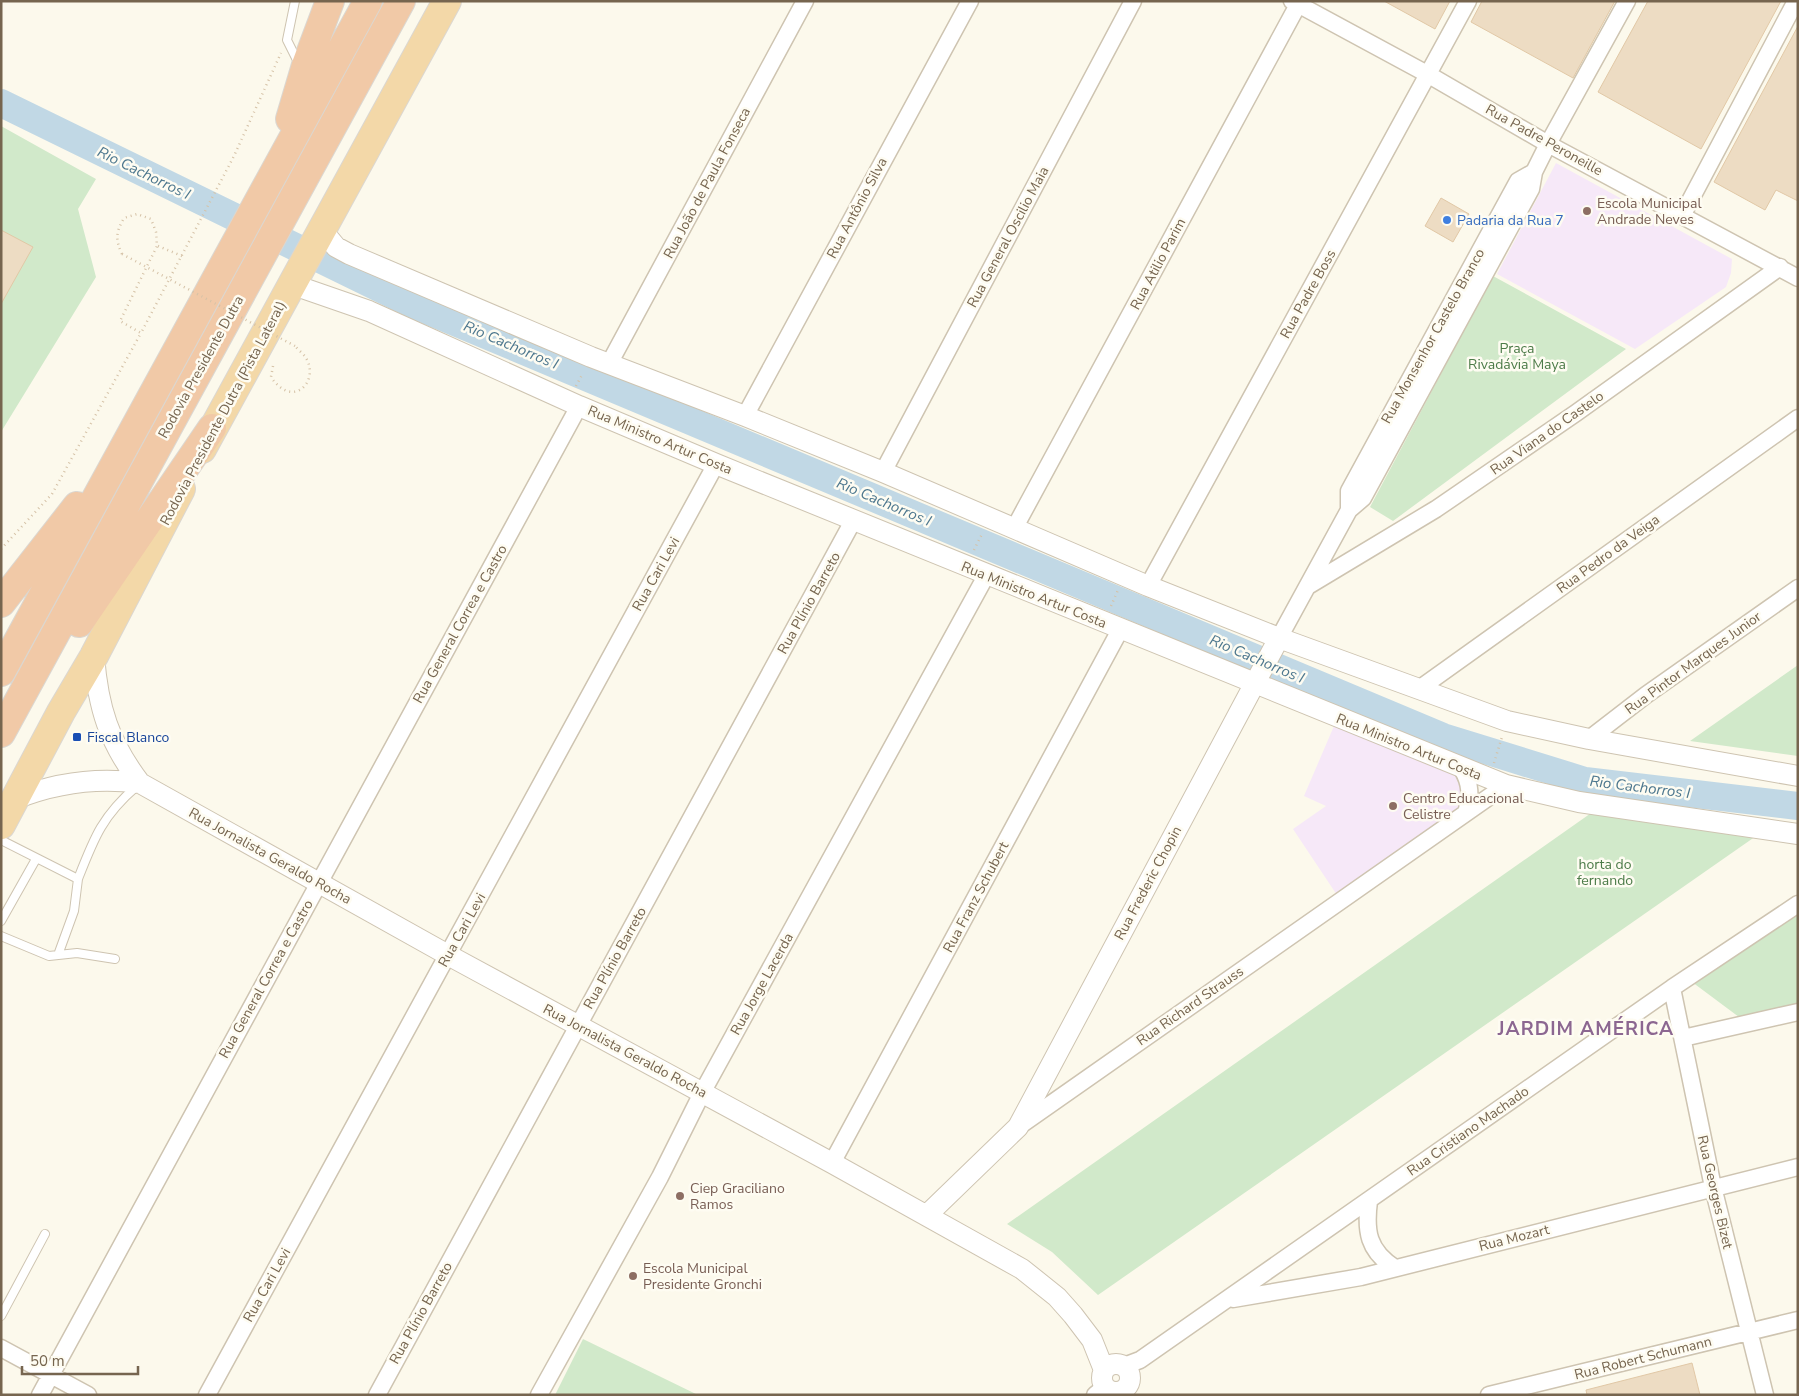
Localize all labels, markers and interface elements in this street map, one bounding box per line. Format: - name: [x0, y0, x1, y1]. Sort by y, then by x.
- street label: Rua Padre Peroneille: [1482, 100, 1606, 180]
- street label: Rua João de Paula Fonseca: [659, 104, 755, 262]
- water label: Rio Cachorros I: [94, 142, 194, 204]
- street label: Rua Antônio Silva: [822, 154, 892, 262]
- street label: Rua General Oscilio Maia: [963, 163, 1053, 311]
- place label: Escola Municipal Andrade Neves: [1597, 194, 1702, 229]
- marker: Escola Municipal Andrade Neves: [1581, 205, 1593, 217]
- place label: Padaria da Rua 7: [1457, 211, 1564, 230]
- marker: Padaria da Rua 7: [1441, 214, 1453, 226]
- street label: Rua Atilio Parim: [1126, 215, 1190, 313]
- street label: Rua Monsenhor Castelo Branco: [1377, 245, 1489, 427]
- street label: Rua Padre Boss: [1276, 246, 1340, 342]
- street label: Rodovia Presidente Dutra: [154, 292, 248, 442]
- street label: Rodovia Presidente Dutra (Pista Lateral): [156, 297, 290, 529]
- water label: Rio Cachorros I: [460, 316, 562, 374]
- park label: Praça Rivadávia Maya: [1468, 339, 1566, 374]
- street label: Rua Viana do Castelo: [1486, 387, 1608, 479]
- street label: Rua Ministro Artur Costa: [585, 401, 735, 479]
- water label: Rio Cachorros I: [833, 473, 935, 531]
- street label: Rua Pedro da Veiga: [1553, 510, 1663, 598]
- street label: Rua Cari Levi: [628, 534, 684, 614]
- street label: Rua General Correa e Castro: [408, 541, 512, 707]
- street label: Rua Plínio Barreto: [773, 548, 845, 657]
- street label: Rua Ministro Artur Costa: [958, 557, 1110, 633]
- street label: Rua Pintor Marques Junior: [1621, 607, 1765, 719]
- water label: Rio Cachorros I: [1206, 630, 1308, 688]
- street label: Rua Ministro Artur Costa: [1333, 709, 1485, 785]
- place label: Fiscal Blanco: [87, 728, 170, 747]
- marker: Fiscal Blanco: [71, 731, 83, 743]
- water label: Rio Cachorros I: [1589, 771, 1692, 803]
- place label: Centro Educacional Celistre: [1403, 789, 1524, 824]
- marker: Centro Educacional Celistre: [1387, 800, 1399, 812]
- street label: Rua Jornalista Geraldo Rocha: [185, 803, 355, 909]
- street label: Rua Frederic Chopin: [1110, 823, 1186, 943]
- street label: Rua Franz Schubert: [939, 838, 1013, 956]
- park label: horta do fernando: [1577, 855, 1633, 890]
- street label: Rua Cari Levi: [434, 890, 490, 970]
- street label: Rua General Correa e Castro: [214, 896, 318, 1062]
- street label: Rua Plínio Barreto: [579, 903, 651, 1012]
- street label: Rua Jorge Lacerda: [726, 930, 798, 1038]
- street label: Rua Richard Strauss: [1133, 962, 1247, 1050]
- street label: Rua Jornalista Geraldo Rocha: [540, 1000, 710, 1102]
- district label: JARDIM AMÉRICA: [1497, 1016, 1674, 1042]
- street label: Rua Cristiano Machado: [1403, 1082, 1533, 1180]
- street label: Rua Georges Bizet: [1693, 1133, 1737, 1251]
- place label: Ciep Graciliano Ramos: [690, 1179, 785, 1214]
- marker: Ciep Graciliano Ramos: [674, 1190, 686, 1202]
- street label: Rua Mozart: [1477, 1220, 1551, 1256]
- street label: Rua Cari Levi: [239, 1245, 295, 1325]
- street label: Rua Plínio Barreto: [385, 1258, 457, 1367]
- place label: Escola Municipal Presidente Gronchi: [643, 1259, 762, 1294]
- marker: Escola Municipal Presidente Gronchi: [627, 1270, 639, 1282]
- street label: Rua Robert Schumann: [1572, 1332, 1714, 1384]
- scale bar: [22, 1344, 139, 1376]
- text: 50 m: [30, 1351, 65, 1371]

